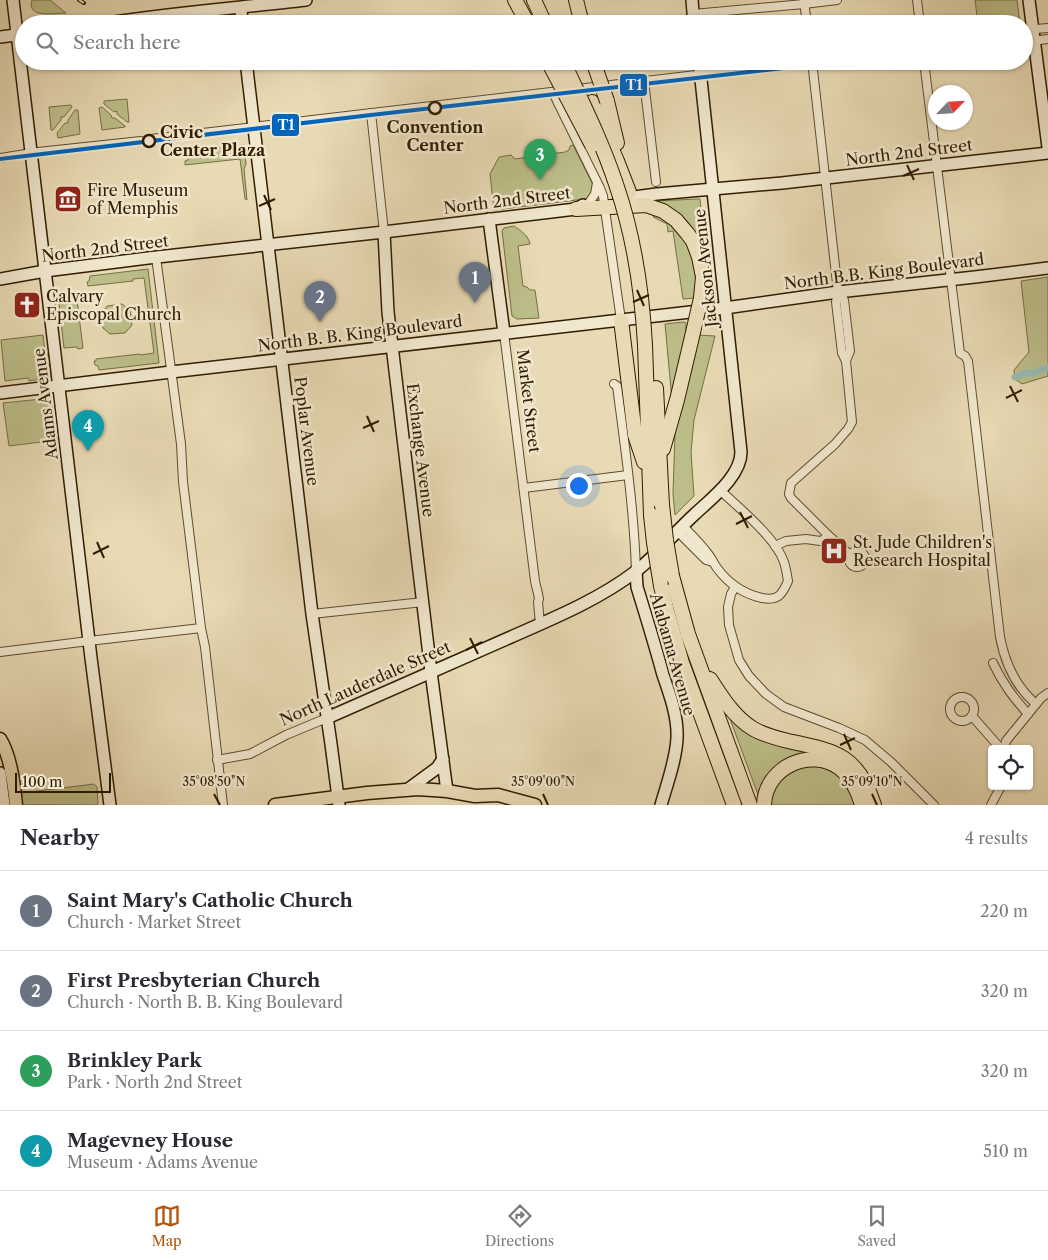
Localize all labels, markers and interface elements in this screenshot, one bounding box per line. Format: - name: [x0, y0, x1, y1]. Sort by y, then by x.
- search box: [15, 15, 1033, 70]
- icon: search: [33, 29, 61, 57]
- text: Search here: [73, 31, 181, 54]
- line badge: T1: [619, 73, 648, 97]
- text: T1: [625, 76, 643, 94]
- north arrow: [928, 85, 973, 130]
- marker: Convention Center: [428, 101, 442, 115]
- line badge: T1: [271, 113, 300, 137]
- text: T1: [277, 116, 295, 134]
- place label: Convention Center: [387, 117, 483, 155]
- place label: Civic Center Plaza: [160, 122, 266, 160]
- marker: Civic Center Plaza: [142, 134, 156, 148]
- street label: North 2nd Street: [844, 134, 974, 170]
- pin: 3: [524, 139, 556, 180]
- place label: Fire Museum of Memphis: [87, 180, 189, 218]
- street label: North 2nd Street: [442, 182, 572, 218]
- museum icon: Fire Museum of Memphis: [53, 184, 83, 214]
- street label: Jackson Avenue: [689, 208, 721, 331]
- street label: North 2nd Street: [40, 230, 170, 266]
- street label: North B.B. King Boulevard: [783, 249, 985, 293]
- pin: 1: [459, 262, 491, 303]
- pin: 2: [304, 281, 336, 322]
- place label: Calvary Episcopal Church: [46, 286, 181, 324]
- church icon: Calvary Episcopal Church: [12, 290, 42, 320]
- street label: North B. B. King Boulevard: [257, 311, 464, 355]
- street label: Adams Avenue: [28, 347, 62, 462]
- street label: Market Street: [513, 348, 545, 454]
- street label: Poplar Avenue: [290, 375, 324, 487]
- street label: Exchange Avenue: [403, 382, 439, 518]
- pin: 4: [72, 410, 104, 451]
- your location: [566, 473, 592, 499]
- place label: St. Jude Children's Research Hospital: [853, 532, 992, 570]
- hospital icon: St. Jude Children's Research Hospital: [819, 536, 849, 566]
- street label: Alabama Avenue: [646, 589, 700, 718]
- street label: North Lauderdale Street: [277, 636, 454, 730]
- map controls: [988, 745, 1033, 790]
- button: locate: [988, 745, 1033, 790]
- scale bar: [15, 770, 111, 793]
- text: 100 m: [22, 773, 62, 791]
- text: 35°08'50"N: [183, 774, 246, 789]
- text: 35°09'00"N: [511, 774, 575, 789]
- text: 35°09'10"N: [841, 774, 903, 789]
- text: Nearby: [20, 825, 99, 850]
- text: 4 results: [965, 828, 1028, 848]
- text: Saint Mary's Catholic Church: [67, 889, 353, 912]
- text: 1: [32, 901, 40, 921]
- text: 220 m: [980, 901, 1028, 921]
- text: Church · Market Street: [67, 912, 241, 932]
- text: First Presbyterian Church: [67, 969, 320, 992]
- text: 2: [31, 981, 41, 1001]
- text: 320 m: [981, 981, 1028, 1001]
- text: Church · North B. B. King Boulevard: [67, 992, 343, 1012]
- text: Brinkley Park: [67, 1049, 202, 1072]
- text: 3: [31, 1061, 41, 1081]
- text: 320 m: [981, 1061, 1028, 1081]
- text: Park · North 2nd Street: [67, 1072, 242, 1092]
- text: Magevney House: [67, 1129, 233, 1152]
- text: 4: [31, 1141, 41, 1161]
- text: 510 m: [983, 1141, 1028, 1161]
- text: Museum · Adams Avenue: [67, 1152, 258, 1172]
- tab: Map: [152, 1202, 182, 1250]
- tab: Directions: [485, 1202, 554, 1250]
- tab: Saved: [857, 1202, 896, 1250]

